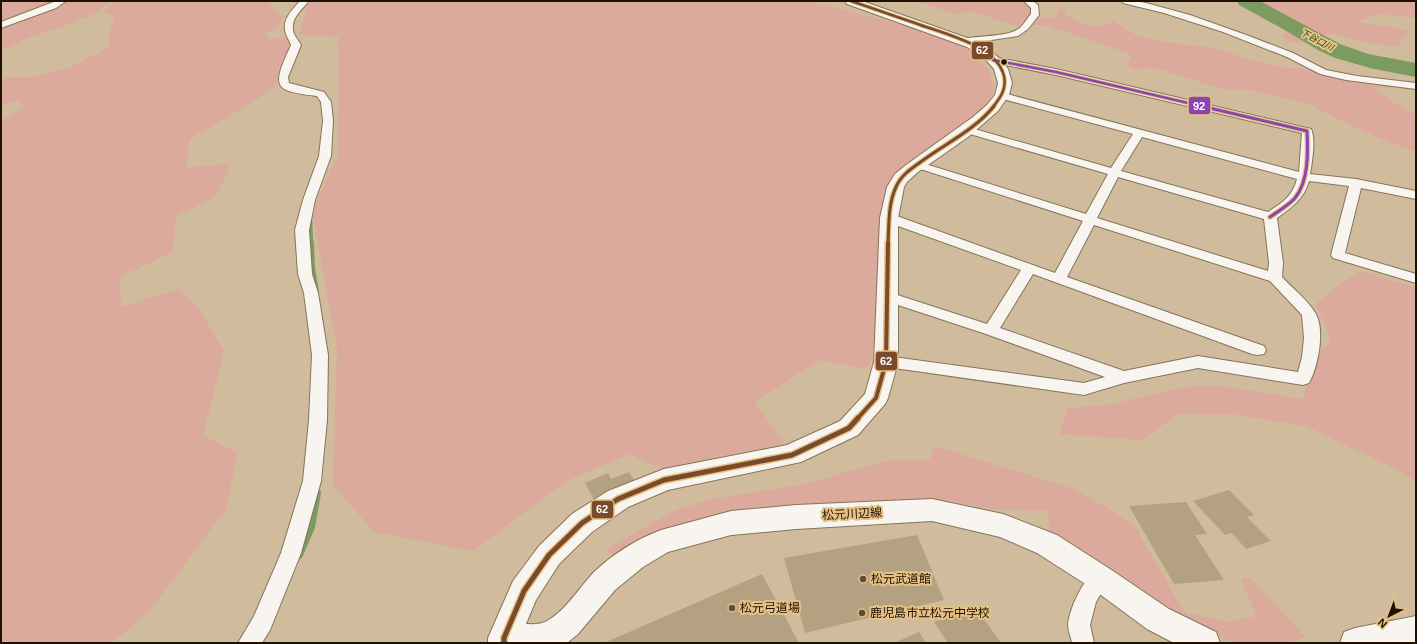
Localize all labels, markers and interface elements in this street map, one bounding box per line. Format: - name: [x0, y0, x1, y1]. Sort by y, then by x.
- water label: 下谷口川: [1299, 27, 1336, 53]
- line badge: 62: [971, 41, 994, 60]
- text: 62: [976, 44, 988, 56]
- unlabelled marker: [999, 57, 1009, 67]
- line badge: 92: [1188, 96, 1211, 115]
- text: 92: [1193, 100, 1205, 112]
- line badge: 62: [875, 351, 898, 371]
- text: 62: [880, 355, 892, 367]
- line badge: 62: [591, 500, 614, 519]
- text: 62: [596, 503, 608, 515]
- street label: 松元川辺線: [822, 505, 882, 523]
- place label: 松元武道館: [871, 572, 931, 586]
- marker: 松元武道館: [858, 574, 868, 584]
- north arrow: [1369, 596, 1409, 636]
- place label: 松元弓道場: [740, 601, 800, 615]
- marker: 松元弓道場: [727, 603, 737, 613]
- place label: 鹿児島市立松元中学校: [870, 606, 990, 620]
- marker: 鹿児島市立松元中学校: [857, 608, 867, 618]
- text: N: [1375, 616, 1389, 631]

